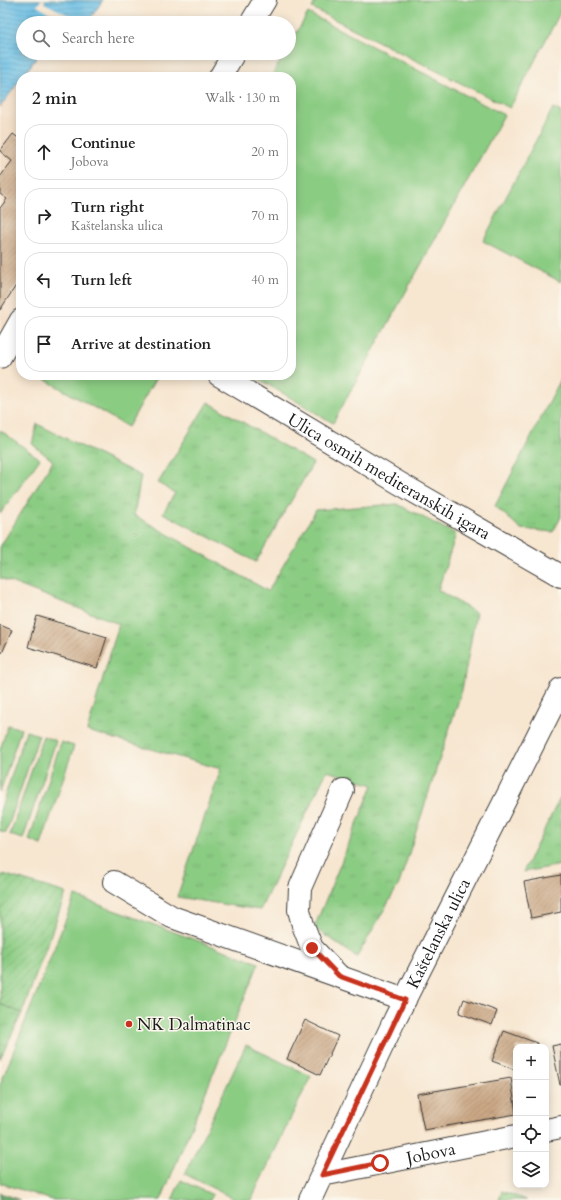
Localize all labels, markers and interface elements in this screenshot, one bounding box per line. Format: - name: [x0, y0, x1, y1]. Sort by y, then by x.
- search box: [16, 16, 296, 60]
- icon: search: [30, 27, 52, 49]
- text: Search here: [62, 28, 135, 48]
- text: 2 min: [32, 87, 77, 110]
- text: Walk · 130 m: [205, 89, 280, 107]
- text: Continue: [71, 133, 136, 153]
- icon: ahead: [33, 141, 55, 163]
- text: 20 m: [251, 143, 279, 161]
- text: Jobova: [71, 153, 109, 171]
- text: Turn right: [71, 197, 144, 217]
- icon: right: [33, 205, 55, 227]
- text: 70 m: [251, 207, 279, 225]
- text: Kaštelanska ulica: [71, 217, 163, 235]
- icon: left: [33, 269, 55, 291]
- text: Turn left: [71, 270, 132, 290]
- text: 40 m: [251, 271, 279, 289]
- icon: arrive: [33, 333, 55, 355]
- text: Arrive at destination: [71, 334, 211, 354]
- street label: Ulica osmih mediteranskih igara: [284, 407, 495, 545]
- street label: Kaštelanska ulica: [401, 874, 476, 992]
- route end: [303, 939, 321, 957]
- place label: NK Dalmatinac: [137, 1013, 251, 1036]
- marker: NK Dalmatinac: [124, 1019, 134, 1029]
- map controls: [513, 1044, 549, 1188]
- button: +: [513, 1044, 549, 1080]
- button: −: [513, 1080, 549, 1116]
- button: locate: [513, 1116, 549, 1152]
- street label: Jobova: [401, 1137, 458, 1170]
- button: layers: [513, 1152, 549, 1188]
- route start: [371, 1154, 389, 1172]

